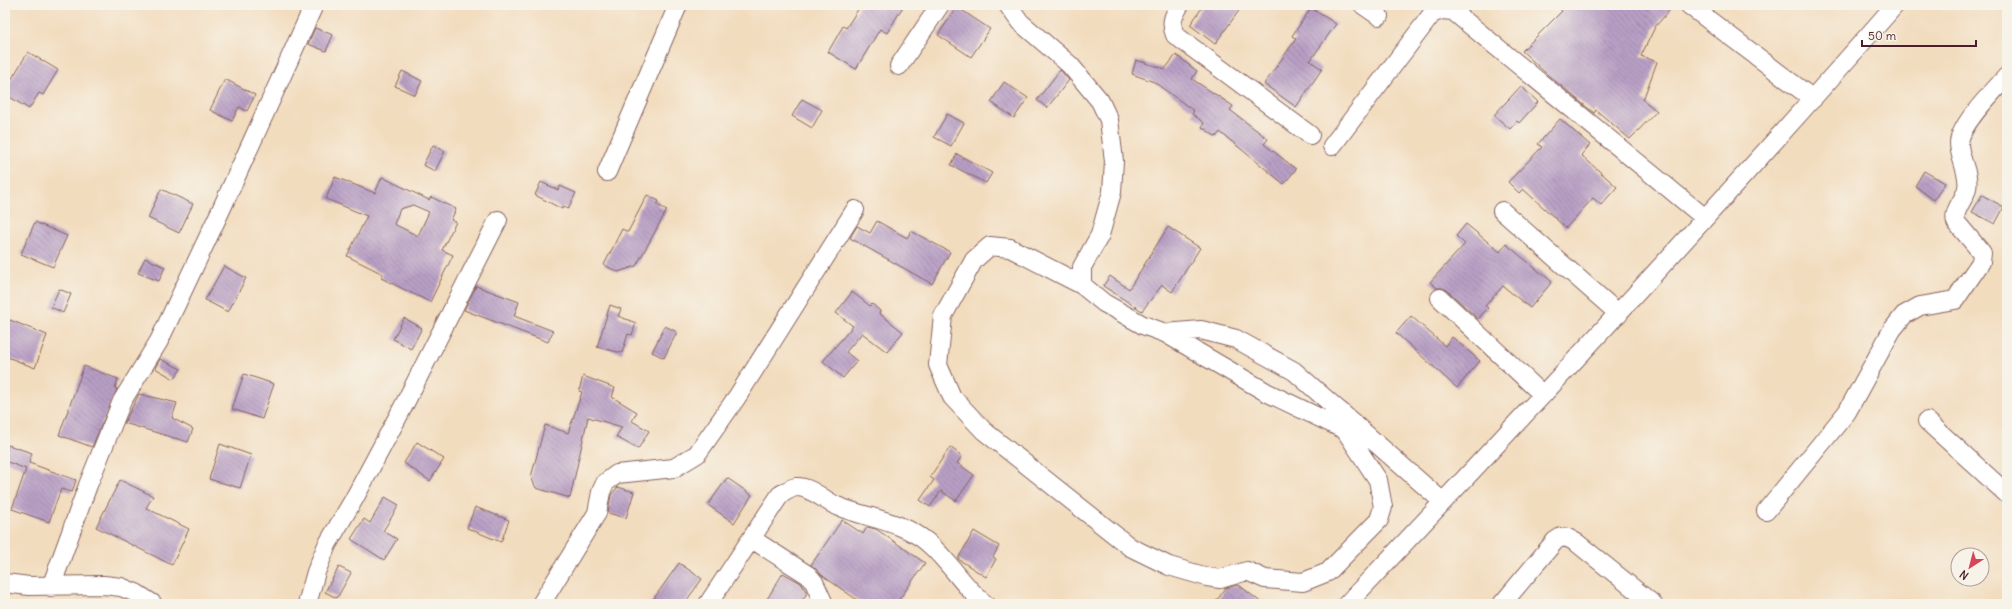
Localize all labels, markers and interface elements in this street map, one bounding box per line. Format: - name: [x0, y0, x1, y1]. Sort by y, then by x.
- scale bar: [1862, 22, 1976, 48]
- text: 50 m: [1868, 28, 1897, 43]
- north arrow: [1950, 547, 1990, 587]
- text: N: [1957, 567, 1971, 583]

